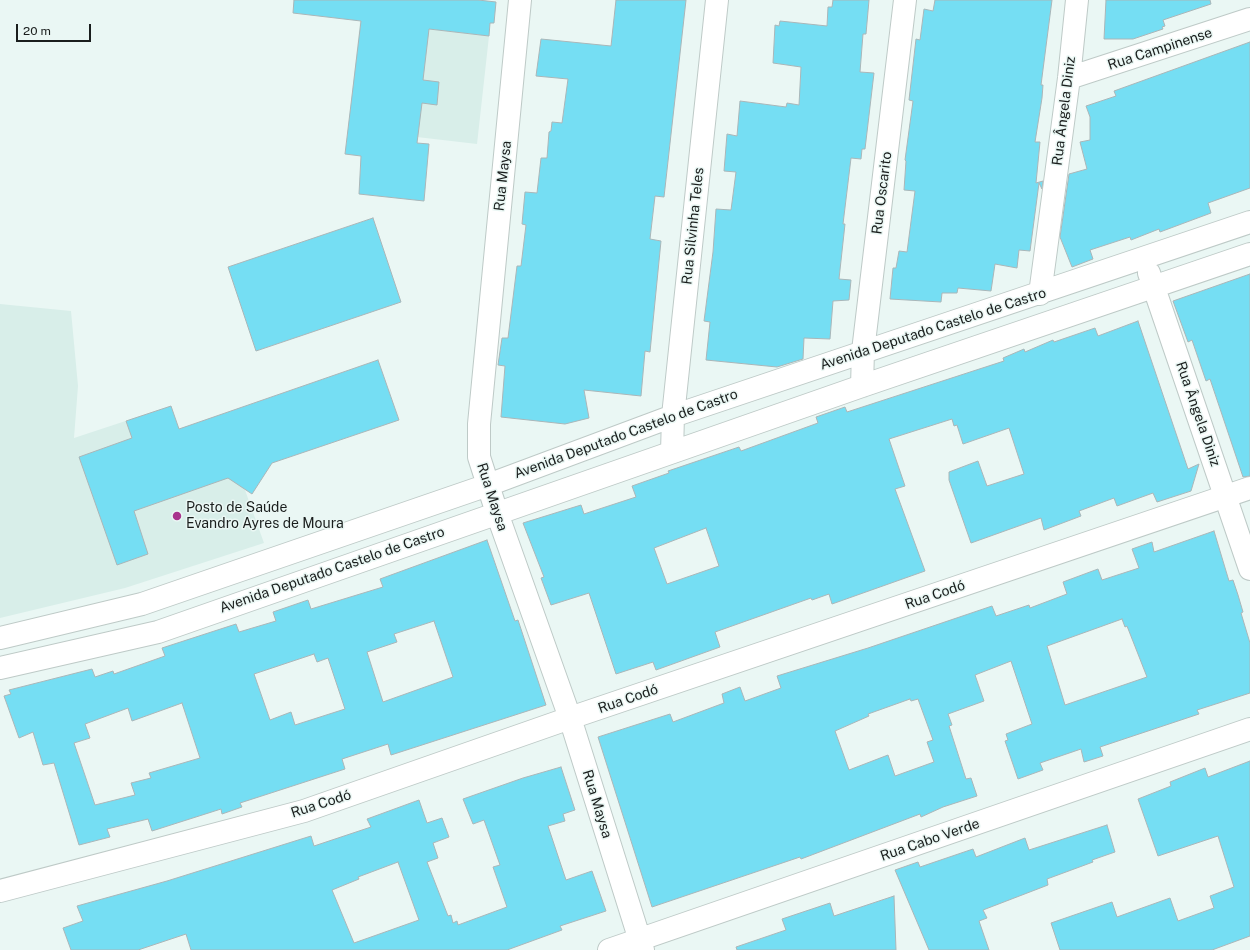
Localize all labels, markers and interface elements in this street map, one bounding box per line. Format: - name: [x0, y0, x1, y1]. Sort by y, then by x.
- scale bar: [18, 16, 93, 42]
- text: 20 m: [23, 24, 51, 38]
- street label: Rua Campinense: [1106, 24, 1214, 74]
- street label: Rua Ângela Diniz: [1049, 55, 1079, 167]
- street label: Rua Maysa: [491, 140, 515, 212]
- street label: Rua Oscarito: [869, 151, 895, 235]
- street label: Rua Silvinha Teles: [679, 167, 707, 285]
- street label: Avenida Deputado Castelo de Castro: [818, 284, 1048, 374]
- street label: Rua Ângela Diniz: [1172, 359, 1224, 469]
- street label: Avenida Deputado Castelo de Castro: [512, 386, 740, 482]
- street label: Rua Maysa: [473, 461, 511, 533]
- place label: Posto de Saúde Evandro Ayres de Moura: [186, 500, 344, 532]
- marker: Posto de Saúde Evandro Ayres de Moura: [171, 510, 183, 522]
- street label: Avenida Deputado Castelo de Castro: [217, 523, 447, 617]
- street label: Rua Codó: [903, 577, 967, 613]
- street label: Rua Codó: [596, 681, 660, 717]
- street label: Rua Maysa: [579, 768, 615, 840]
- street label: Rua Codó: [289, 786, 353, 822]
- street label: Rua Cabo Verde: [878, 815, 982, 865]

